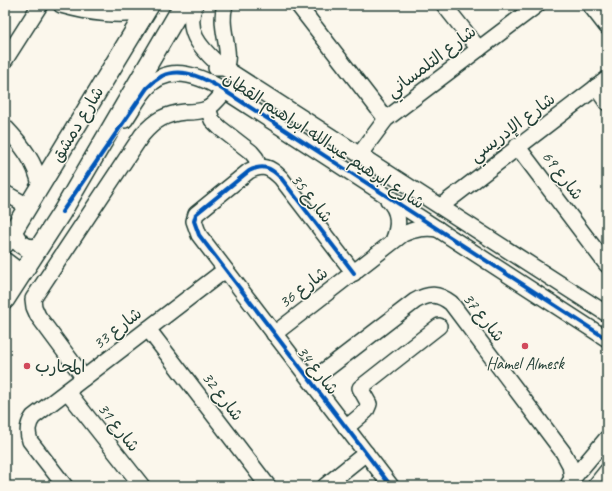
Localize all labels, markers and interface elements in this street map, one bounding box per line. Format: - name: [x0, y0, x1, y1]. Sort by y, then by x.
- street label: شارع التلمساني: [382, 21, 483, 105]
- street label: شارع ابرهيم عبدالله ابراهيم القطان: [218, 67, 429, 215]
- street label: شارع دمشق: [47, 83, 109, 167]
- street label: شارع الإدريسي: [465, 88, 562, 170]
- street label: شارع 69: [536, 147, 588, 205]
- street label: شارع 35: [285, 170, 337, 228]
- street label: شارع 36: [275, 262, 333, 314]
- street label: شارع 37: [457, 289, 509, 347]
- street label: شارع 33: [89, 303, 147, 355]
- marker: Hamel Almesk: [520, 341, 530, 351]
- street label: شارع 34: [291, 342, 343, 400]
- place label: Hamel Almesk: [486, 353, 566, 374]
- place label: المحارب: [35, 356, 86, 377]
- marker: المحارب: [22, 361, 32, 371]
- street label: شارع 32: [196, 368, 248, 426]
- street label: شارع 31: [92, 399, 144, 457]

